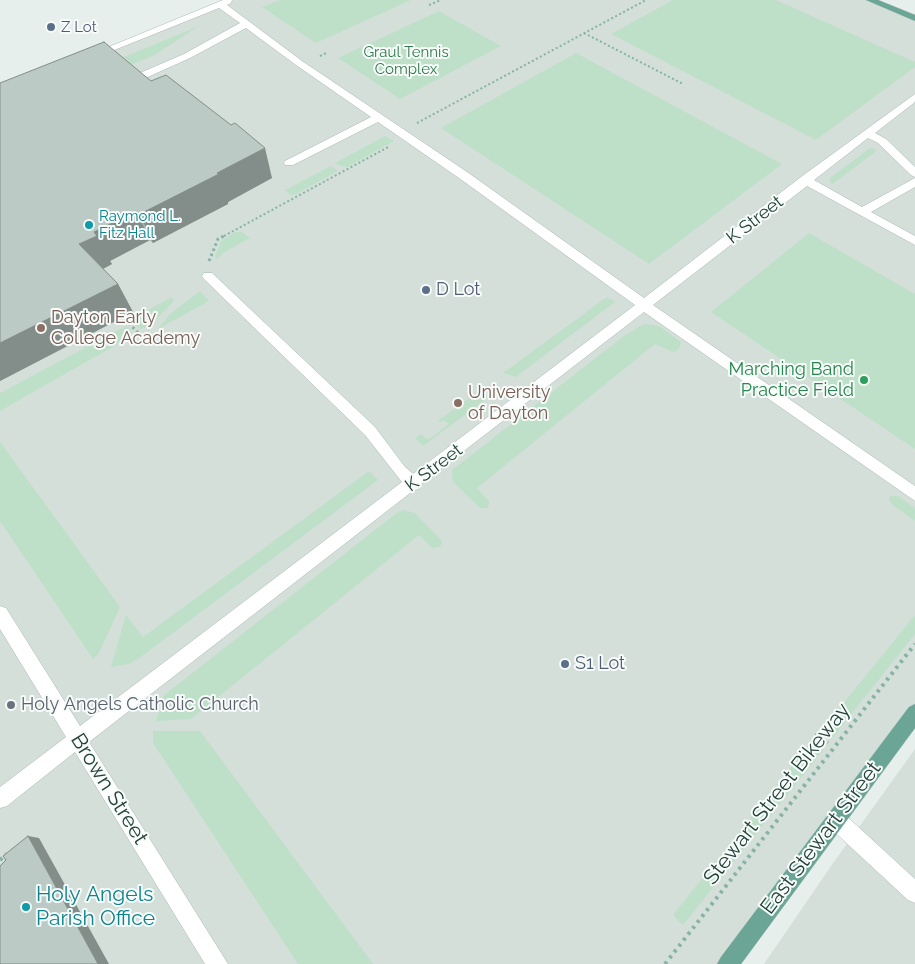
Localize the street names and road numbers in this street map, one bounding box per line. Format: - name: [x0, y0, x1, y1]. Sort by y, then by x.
- street label: K Street: [722, 191, 788, 249]
- street label: K Street: [401, 439, 467, 497]
- street label: Stewart Street Bikeway: [698, 698, 856, 890]
- street label: Brown Street: [65, 729, 153, 849]
- street label: East Stewart Street: [755, 757, 887, 919]

